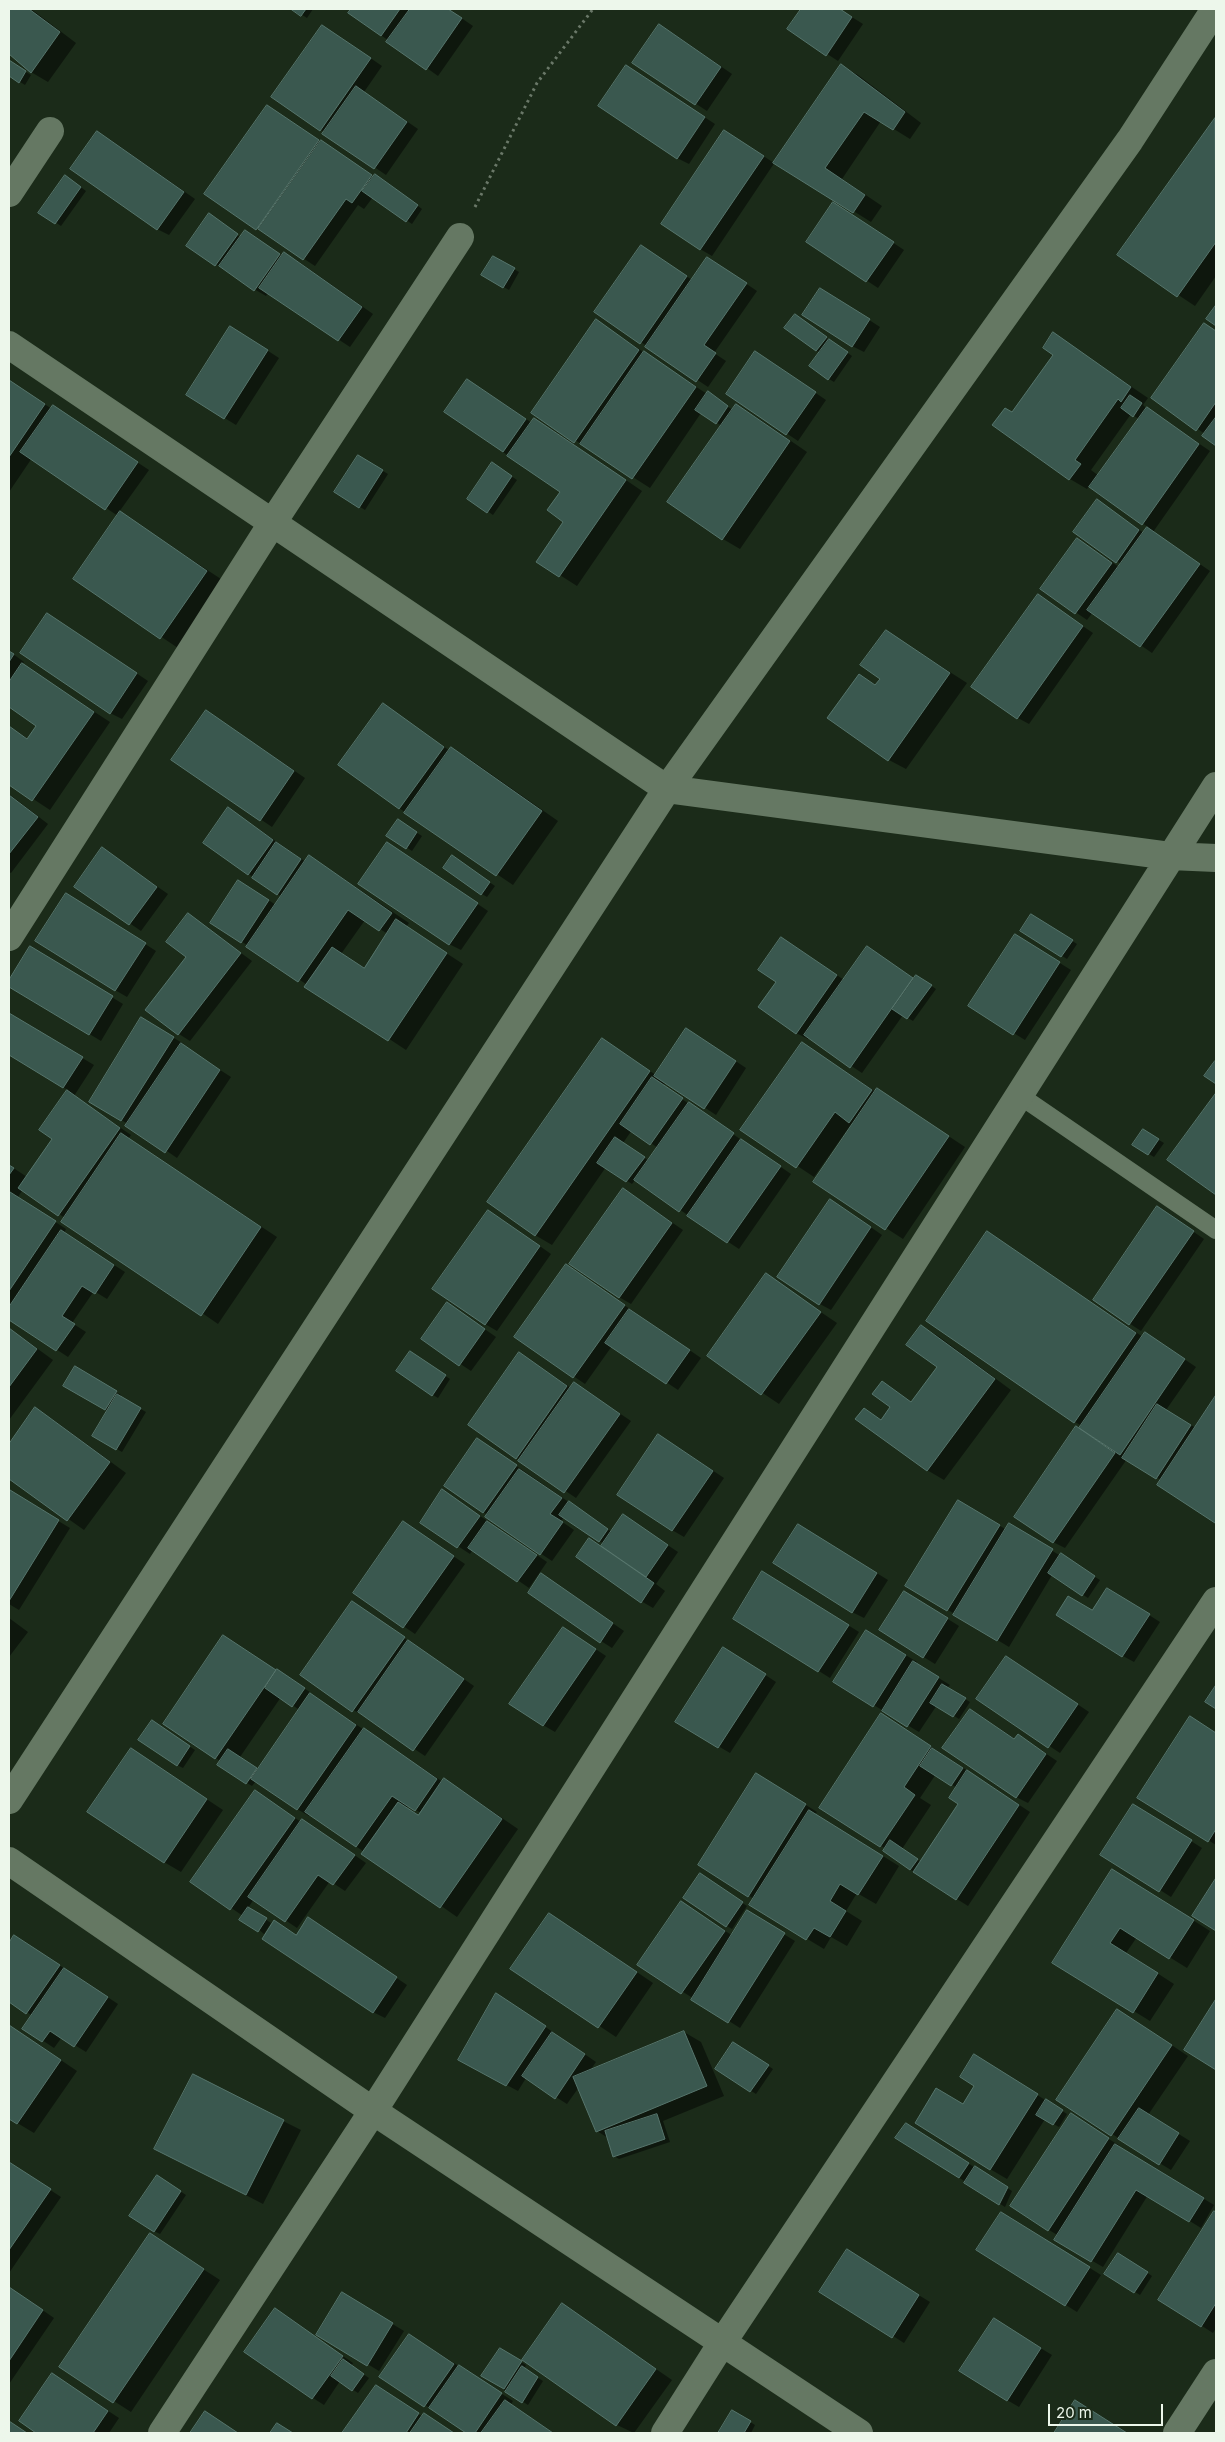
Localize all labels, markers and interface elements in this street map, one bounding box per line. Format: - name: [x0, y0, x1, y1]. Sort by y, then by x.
- scale bar: [1050, 2394, 1165, 2426]
- text: 20 m: [1056, 2403, 1092, 2422]

